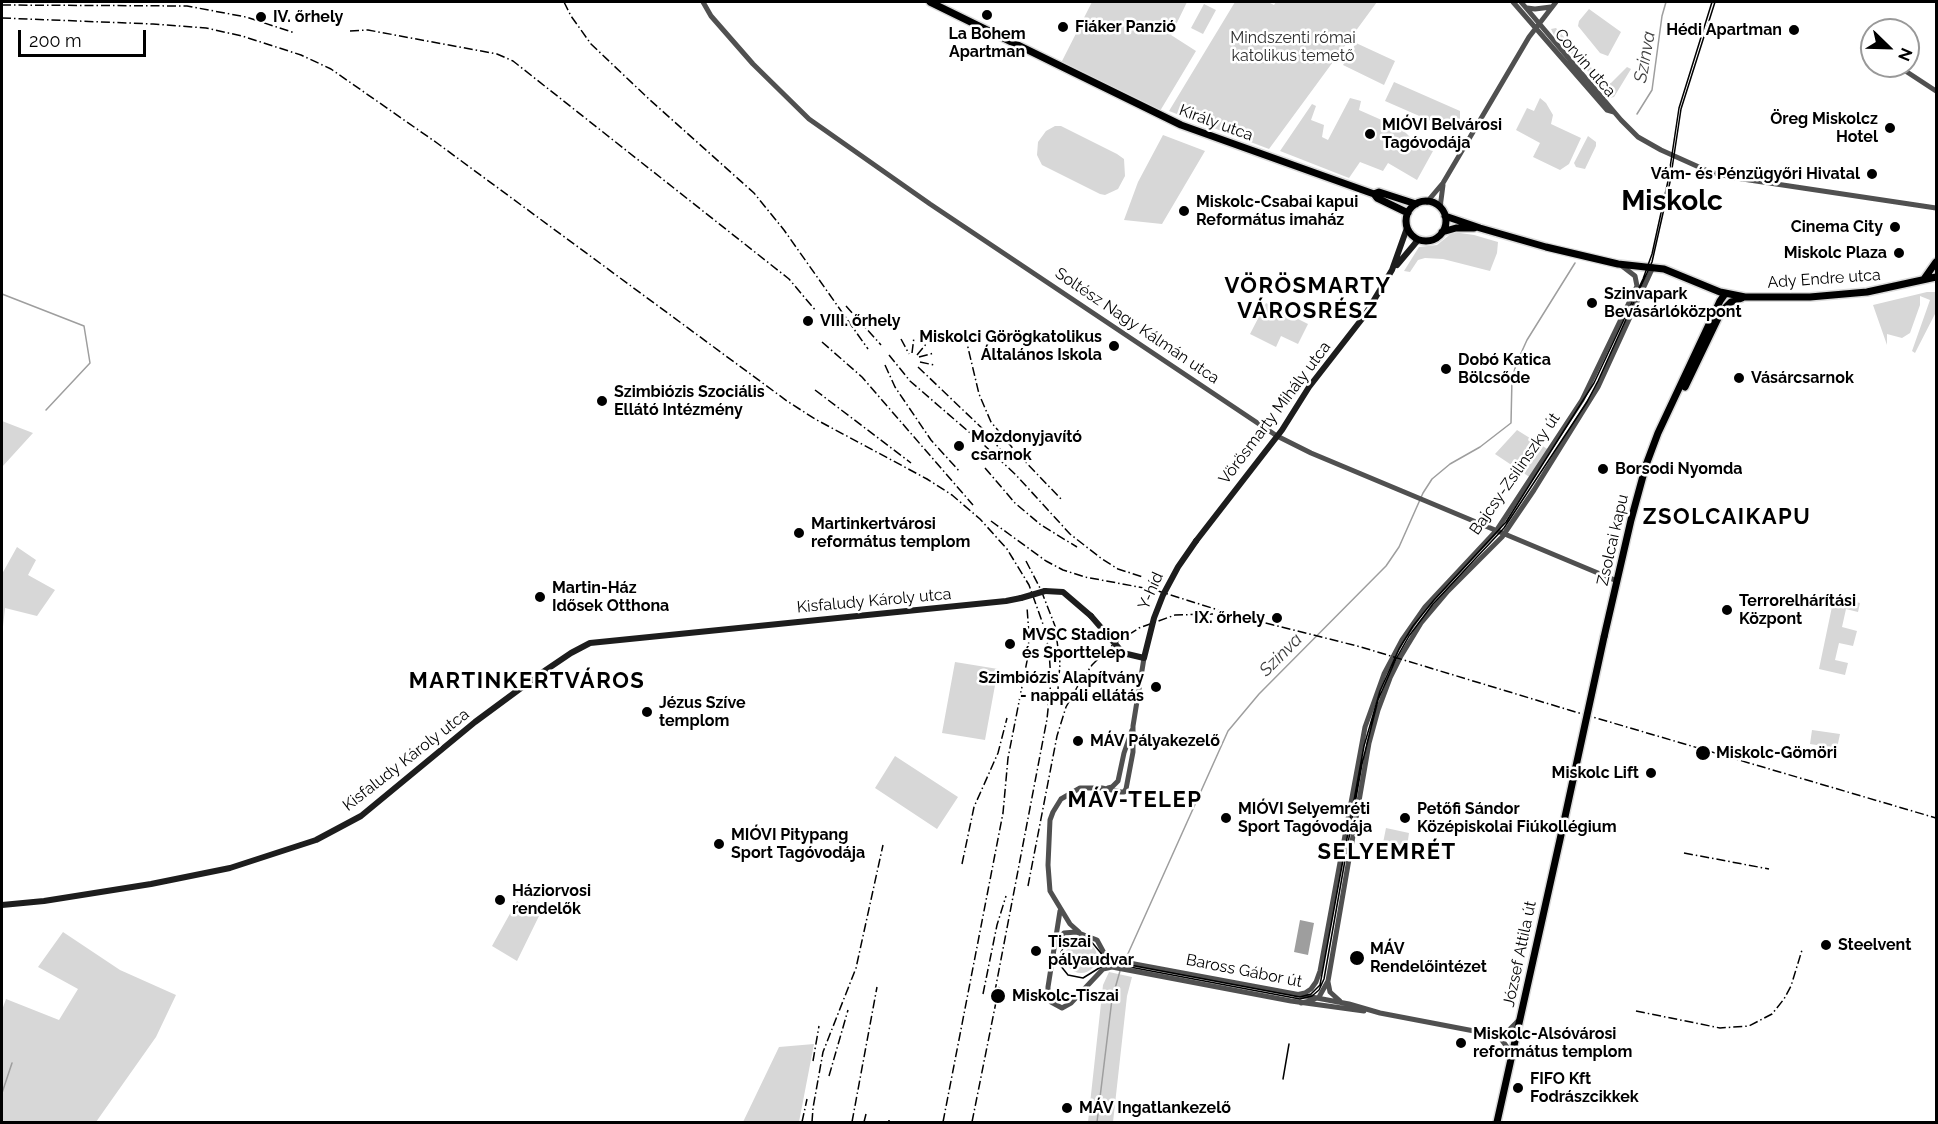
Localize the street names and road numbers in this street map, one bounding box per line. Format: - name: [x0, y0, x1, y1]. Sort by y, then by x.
- street label: Corvin utca: [1550, 25, 1620, 101]
- street label: Király utca: [1176, 101, 1256, 145]
- street label: Soltész Nagy Kálmán utca: [1051, 264, 1223, 388]
- street label: Ady Endre utca: [1767, 265, 1881, 293]
- street label: Vörösmarty Mihály utca: [1215, 338, 1335, 488]
- street label: Bajcsy-Zsilinszky út: [1466, 409, 1564, 539]
- street label: Zsolcai kapu: [1593, 492, 1633, 588]
- street label: Y-híd: [1134, 569, 1168, 613]
- street label: Kisfaludy Károly utca: [796, 585, 952, 617]
- street label: Kisfaludy Károly utca: [339, 705, 473, 815]
- street label: József Attila út: [1499, 899, 1541, 1009]
- street label: Baross Gábor út: [1184, 950, 1304, 992]

